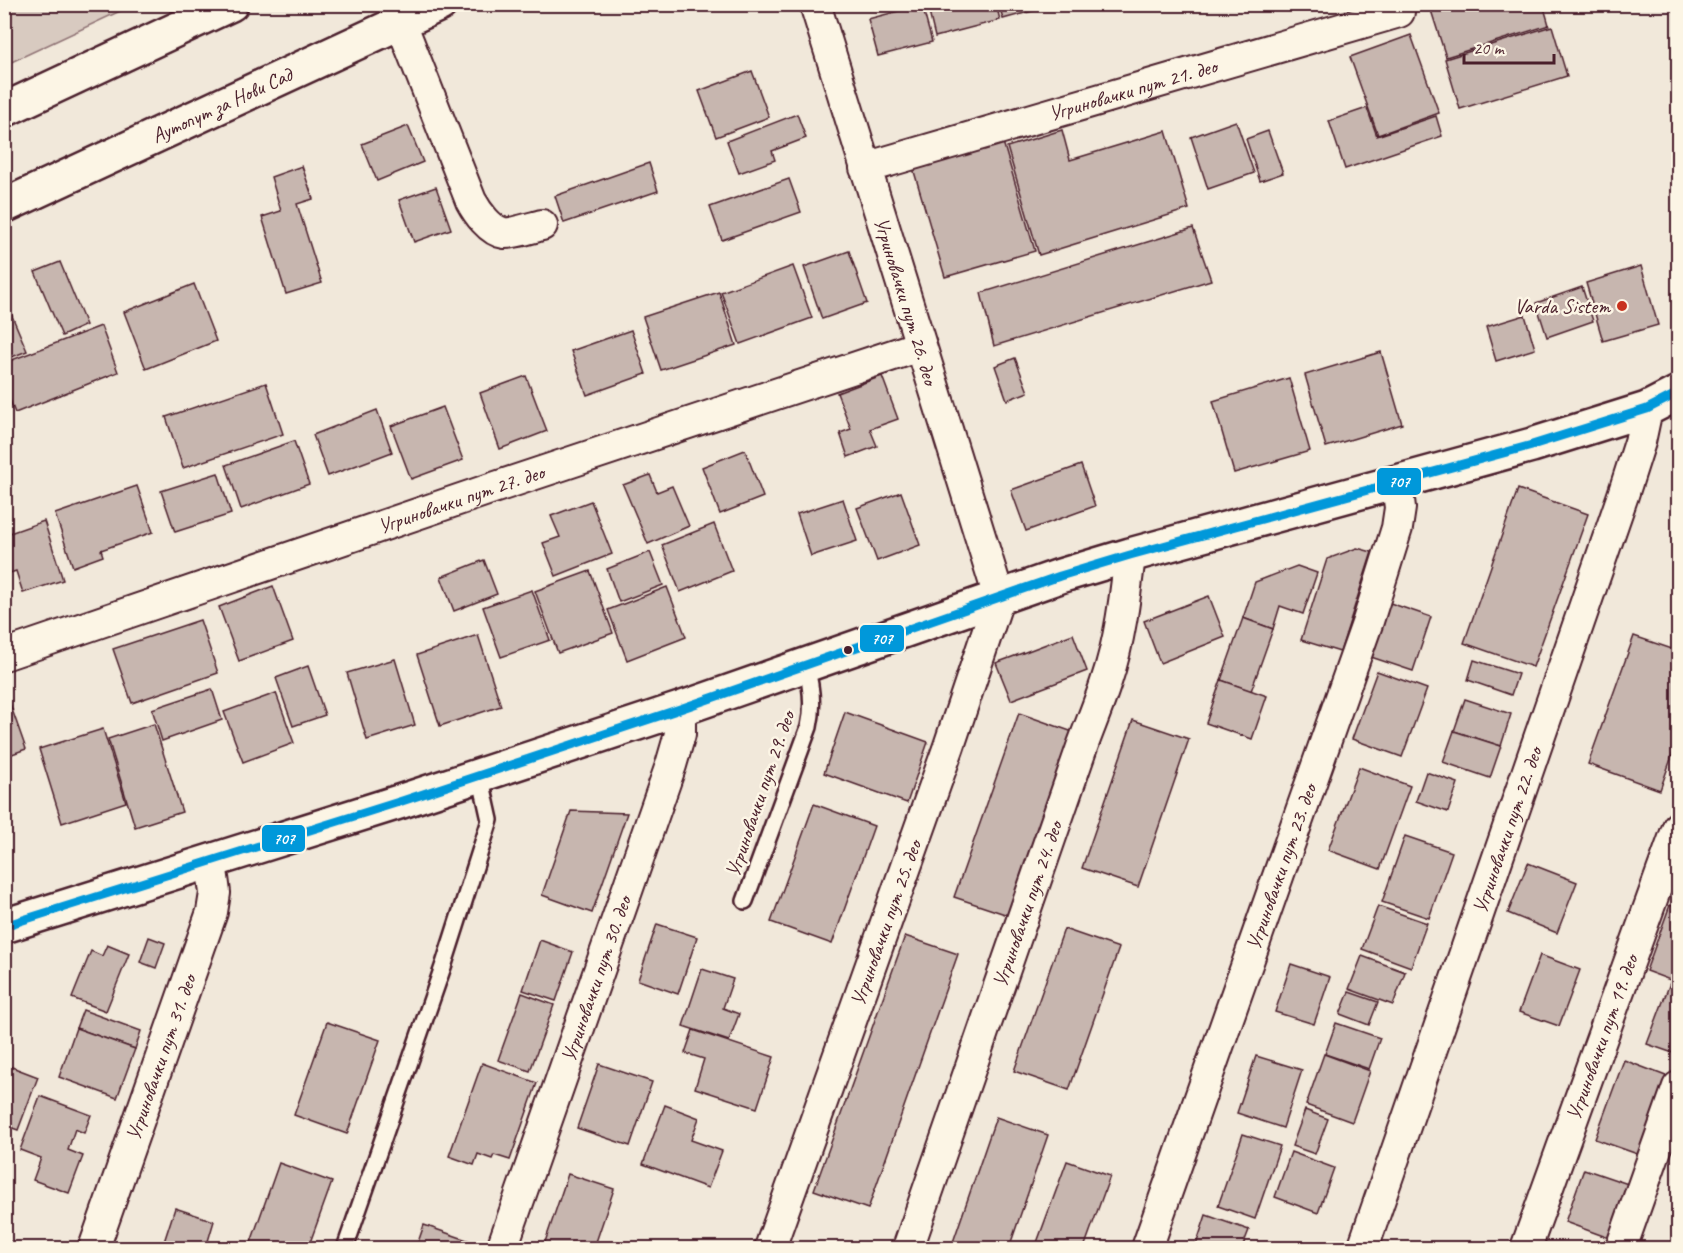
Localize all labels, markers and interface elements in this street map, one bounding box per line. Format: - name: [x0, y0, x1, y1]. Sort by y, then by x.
- scale bar: [1464, 27, 1554, 65]
- text: 20 m: [1473, 37, 1506, 59]
- street label: Угриновачки пут 21. део: [1046, 52, 1222, 127]
- street label: Аутопут за Нови Сад: [147, 60, 298, 149]
- street label: Угриновачки пут 26. део: [868, 214, 945, 390]
- place label: Varda Sistem: [1514, 293, 1611, 319]
- marker: Varda Sistem: [1615, 299, 1629, 313]
- street label: Угриновачки пут 27. део: [375, 458, 550, 539]
- line badge: 707: [1376, 467, 1422, 496]
- text: 707: [1388, 472, 1412, 492]
- line badge: 707: [859, 624, 905, 653]
- text: 707: [871, 629, 895, 649]
- unlabelled marker: [842, 644, 854, 656]
- street label: Угриновачки пут 29. део: [719, 705, 801, 880]
- street label: Угриновачки пут 22. део: [1467, 741, 1549, 917]
- street label: Угриновачки пут 23. део: [1240, 778, 1323, 953]
- street label: Угриновачки пут 24. део: [987, 815, 1069, 991]
- line badge: 707: [261, 824, 306, 853]
- text: 707: [273, 829, 297, 849]
- street label: Угриновачки пут 25. део: [844, 834, 928, 1009]
- street label: Угриновачки пут 30. део: [555, 890, 638, 1065]
- street label: Угриновачки пут 19. део: [1560, 949, 1645, 1123]
- street label: Угриновачки пут 31. део: [120, 969, 203, 1144]

